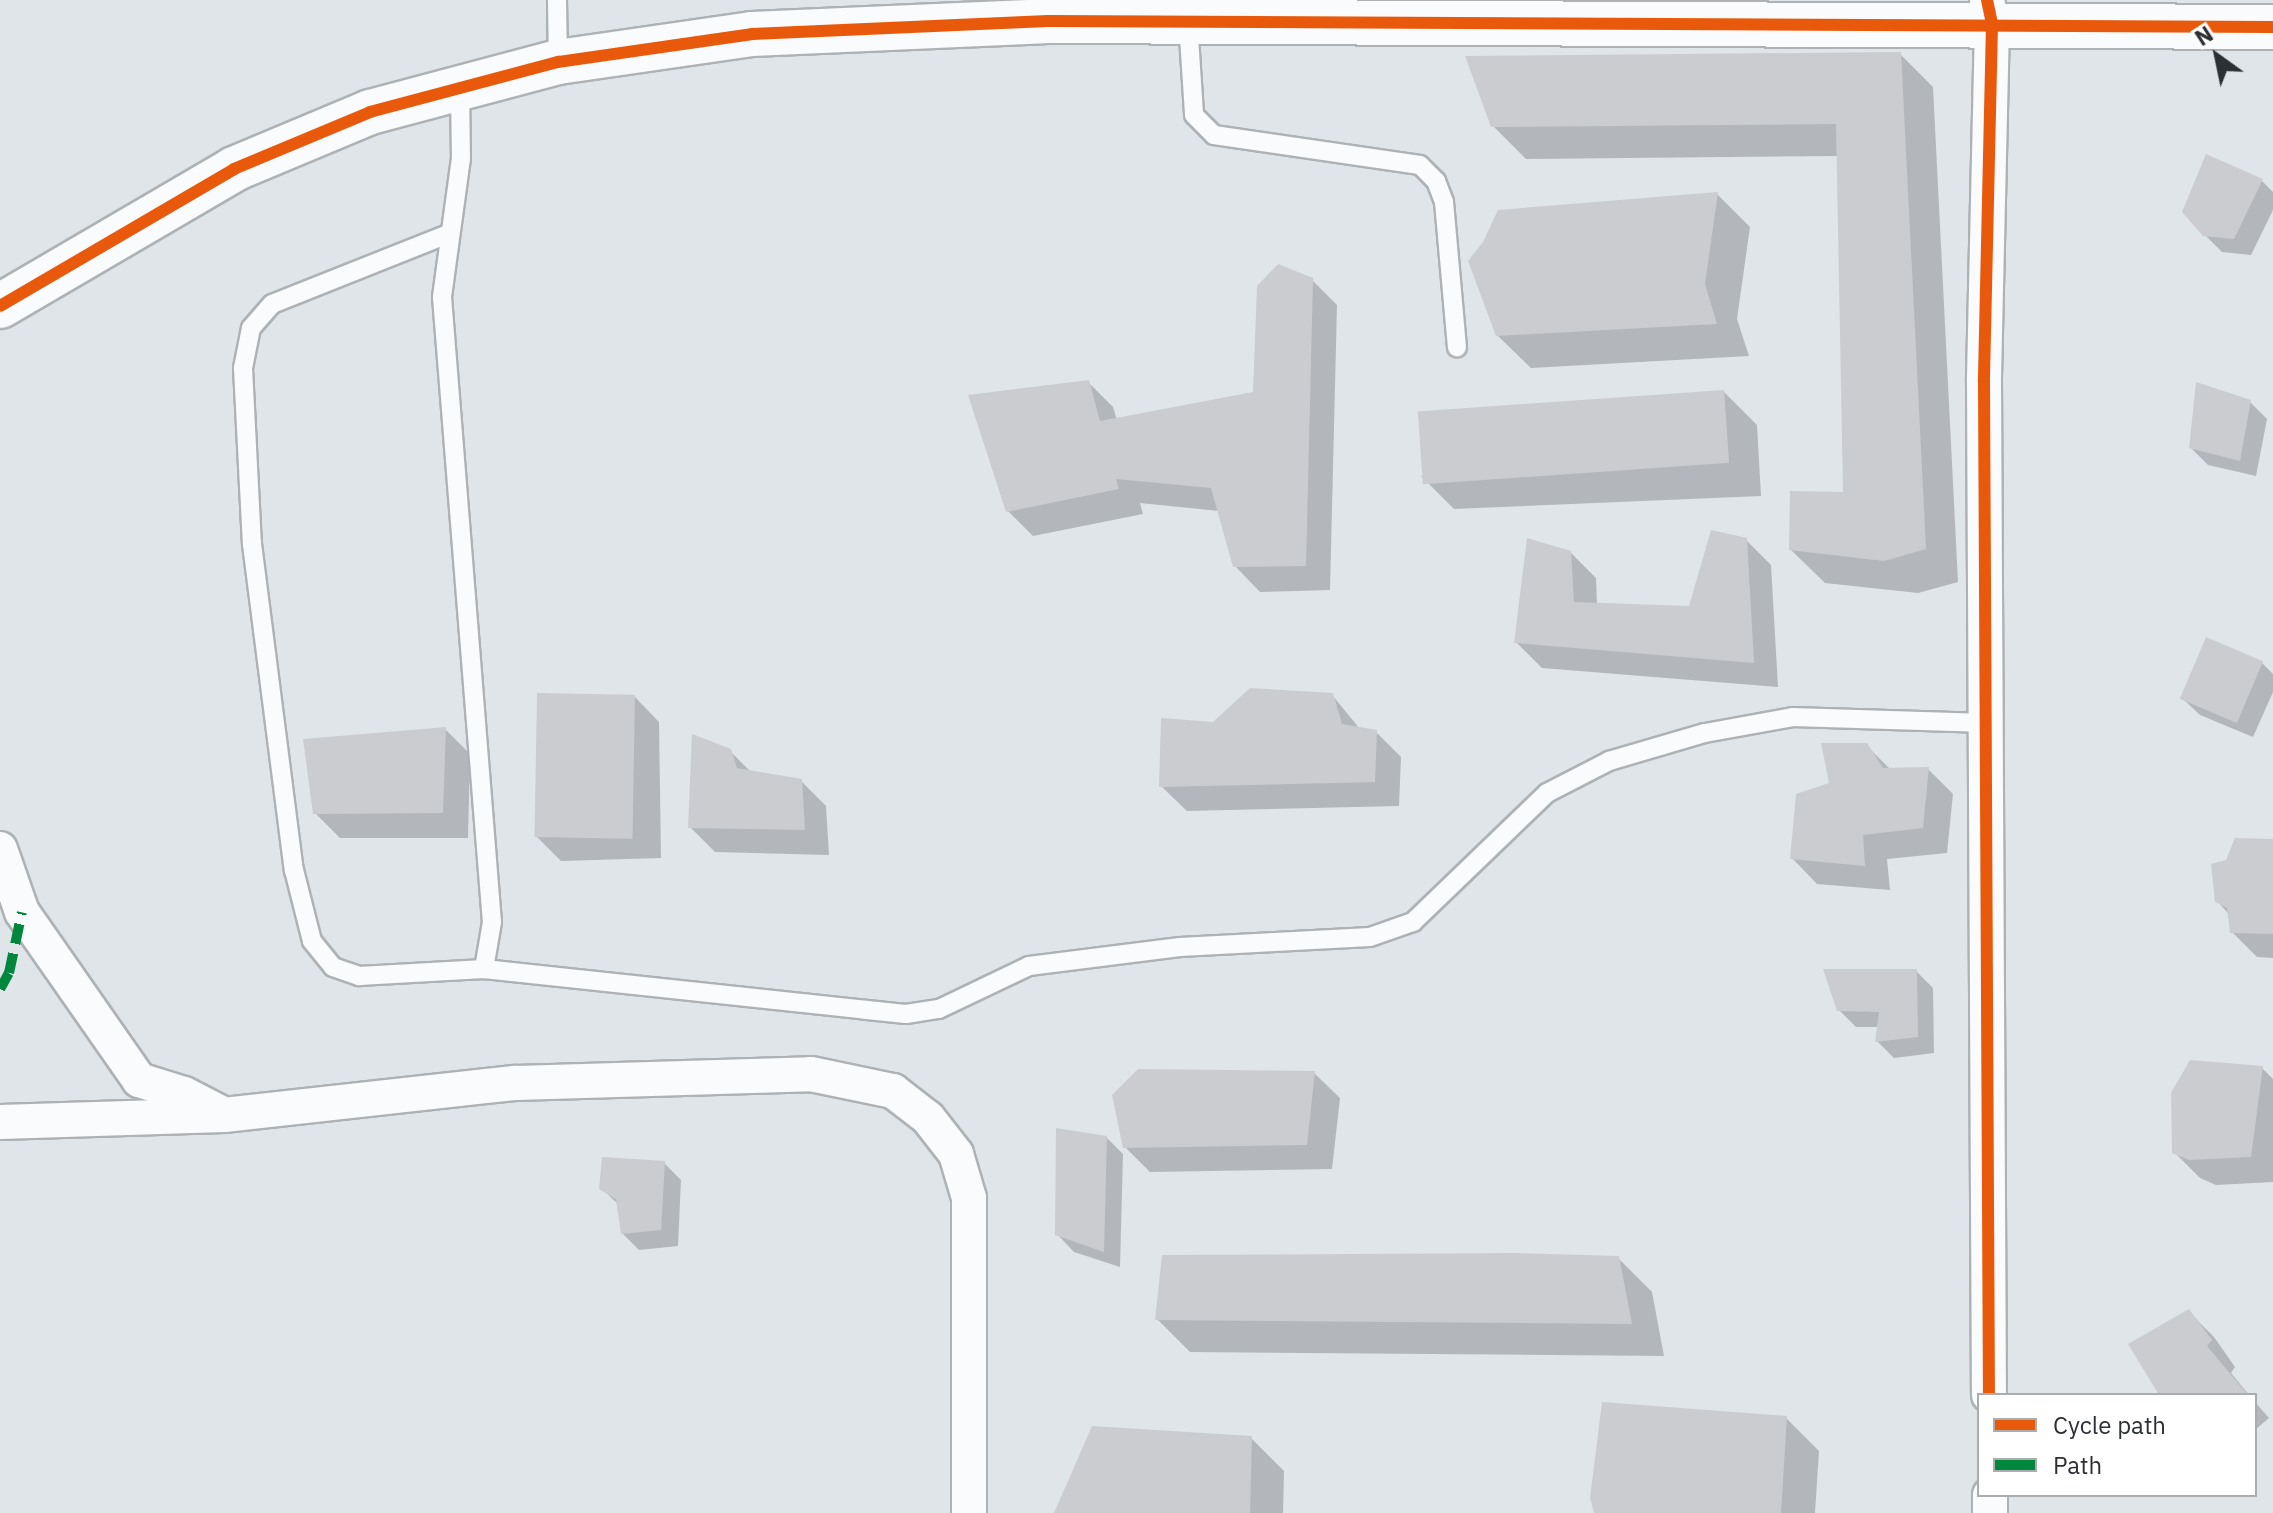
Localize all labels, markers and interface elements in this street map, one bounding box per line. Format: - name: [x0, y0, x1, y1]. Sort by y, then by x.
- north arrow: [2177, 16, 2257, 96]
- text: N: [2189, 19, 2218, 52]
- legend: [1977, 1393, 2257, 1497]
- text: Cycle path: [2053, 1409, 2166, 1441]
- text: Path: [2053, 1449, 2102, 1481]

